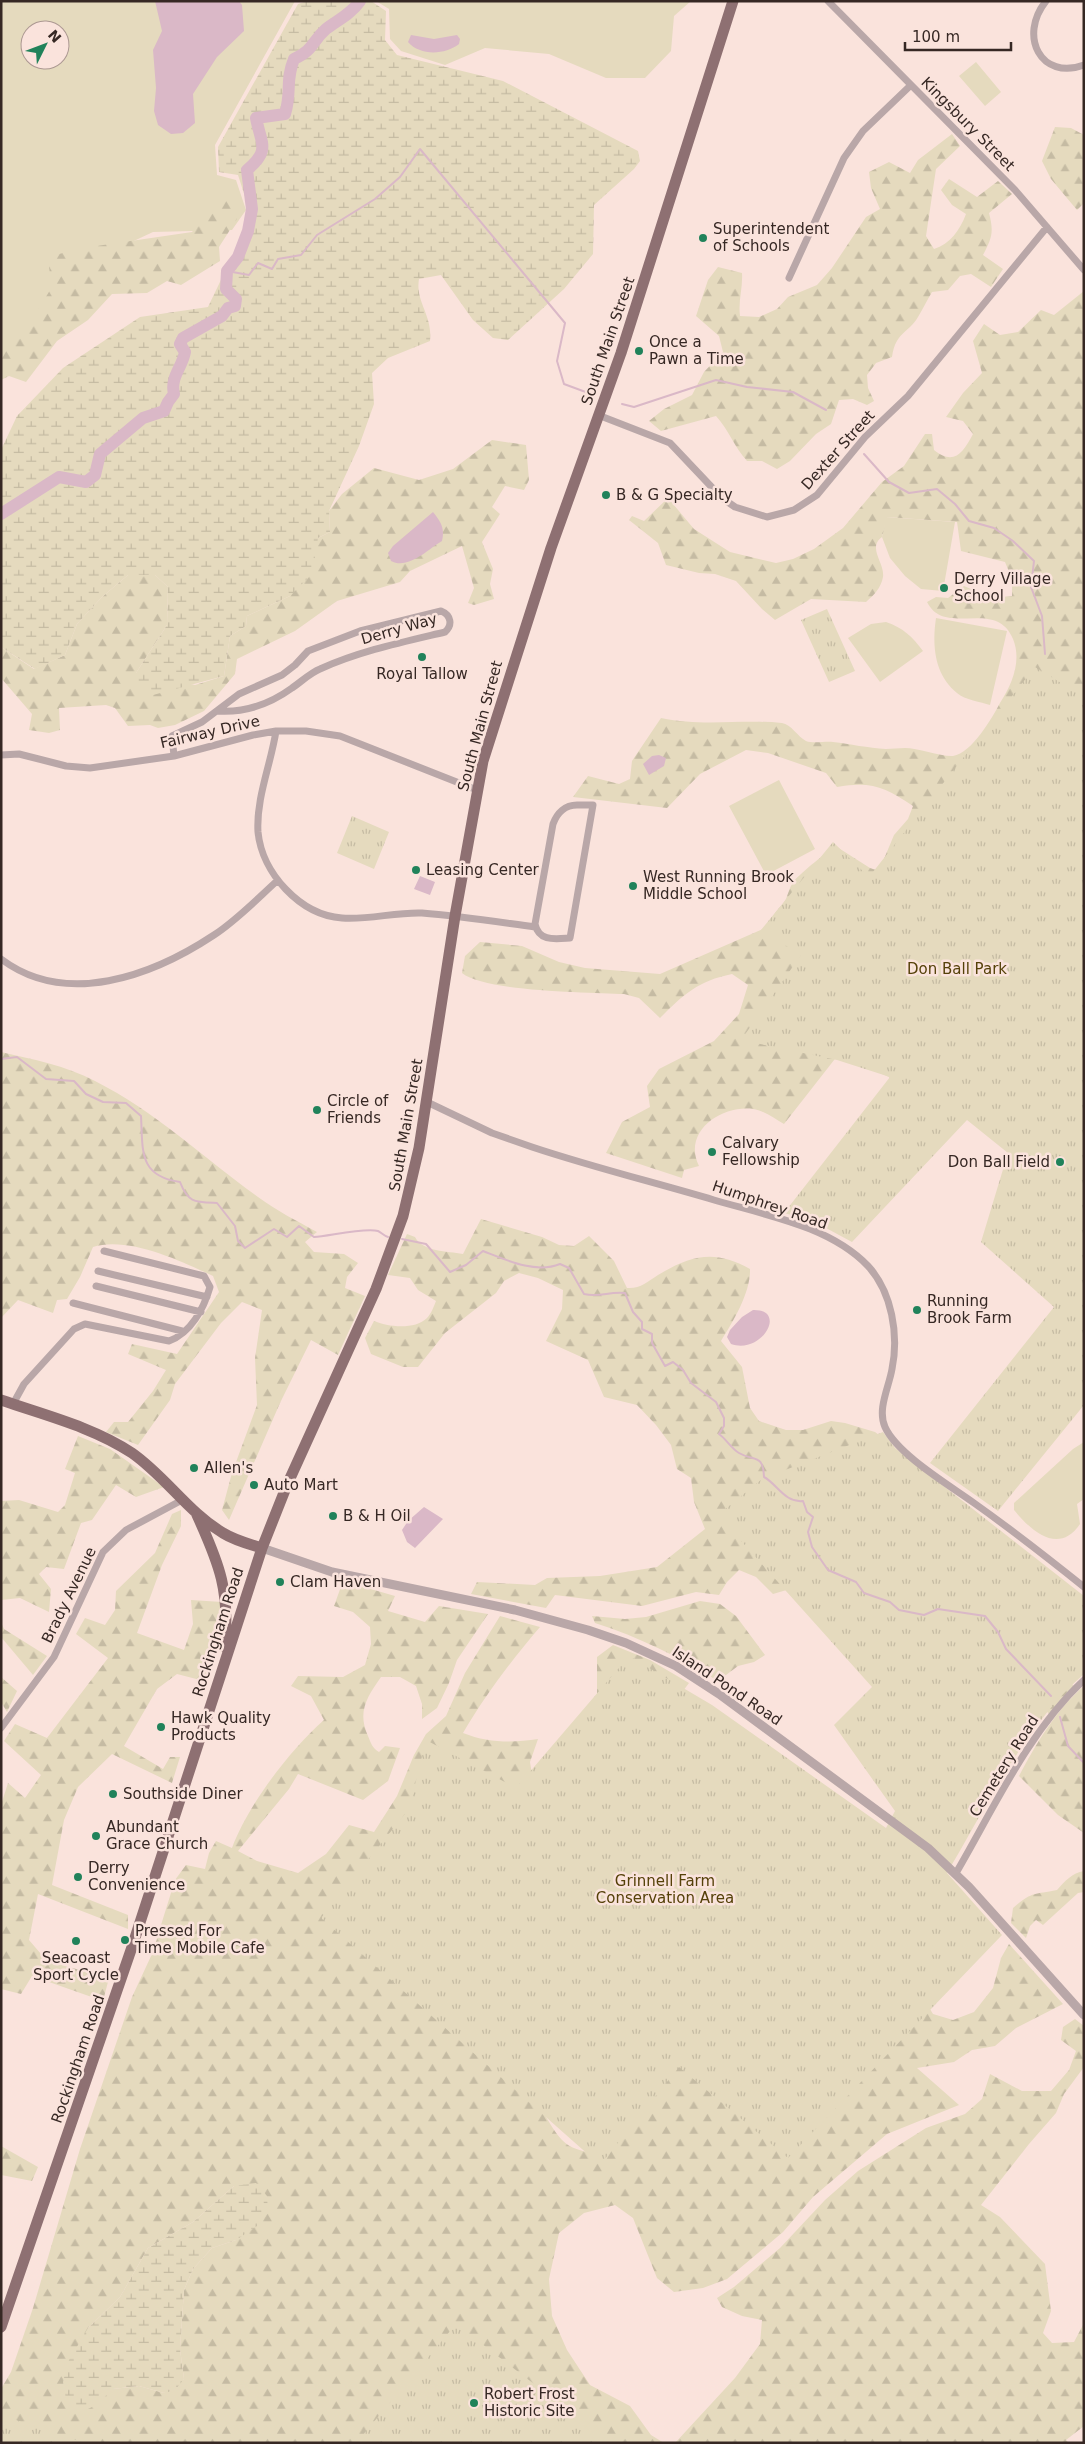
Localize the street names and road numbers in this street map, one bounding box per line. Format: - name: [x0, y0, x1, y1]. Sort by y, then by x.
- street label: Kingsbury Street: [917, 73, 1019, 175]
- street label: South Main Street: [578, 274, 638, 408]
- street label: Dexter Street: [798, 406, 879, 494]
- street label: Derry Way: [359, 610, 439, 648]
- street label: South Main Street: [454, 659, 506, 793]
- street label: Fairway Drive: [158, 712, 262, 752]
- street label: South Main Street: [385, 1057, 427, 1193]
- street label: Humphrey Road: [710, 1177, 830, 1233]
- street label: Brady Avenue: [38, 1544, 100, 1646]
- street label: Rockingham Road: [189, 1565, 247, 1699]
- street label: Island Pond Road: [669, 1643, 785, 1729]
- street label: Cemetery Road: [966, 1712, 1042, 1820]
- street label: Rockingham Road: [48, 1992, 108, 2126]

